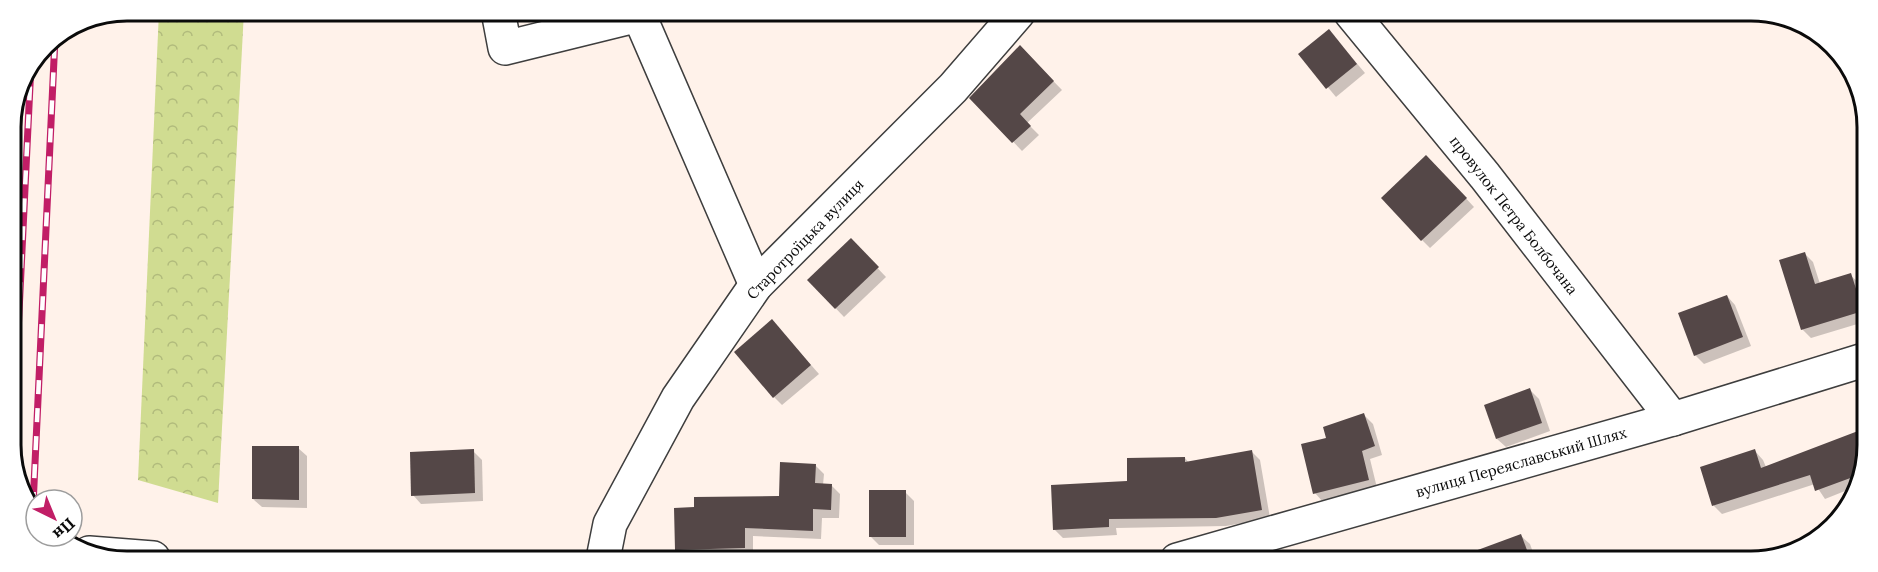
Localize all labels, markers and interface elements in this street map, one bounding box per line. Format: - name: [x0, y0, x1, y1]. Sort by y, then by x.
- street label: провулок Петра Болбочана: [1446, 132, 1582, 299]
- street label: Старотроїцька вулиця: [742, 175, 868, 303]
- street label: вулиця Переяславський Шлях: [1413, 423, 1629, 501]
- north arrow: [24, 488, 84, 548]
- text: Пн: [49, 514, 80, 544]

